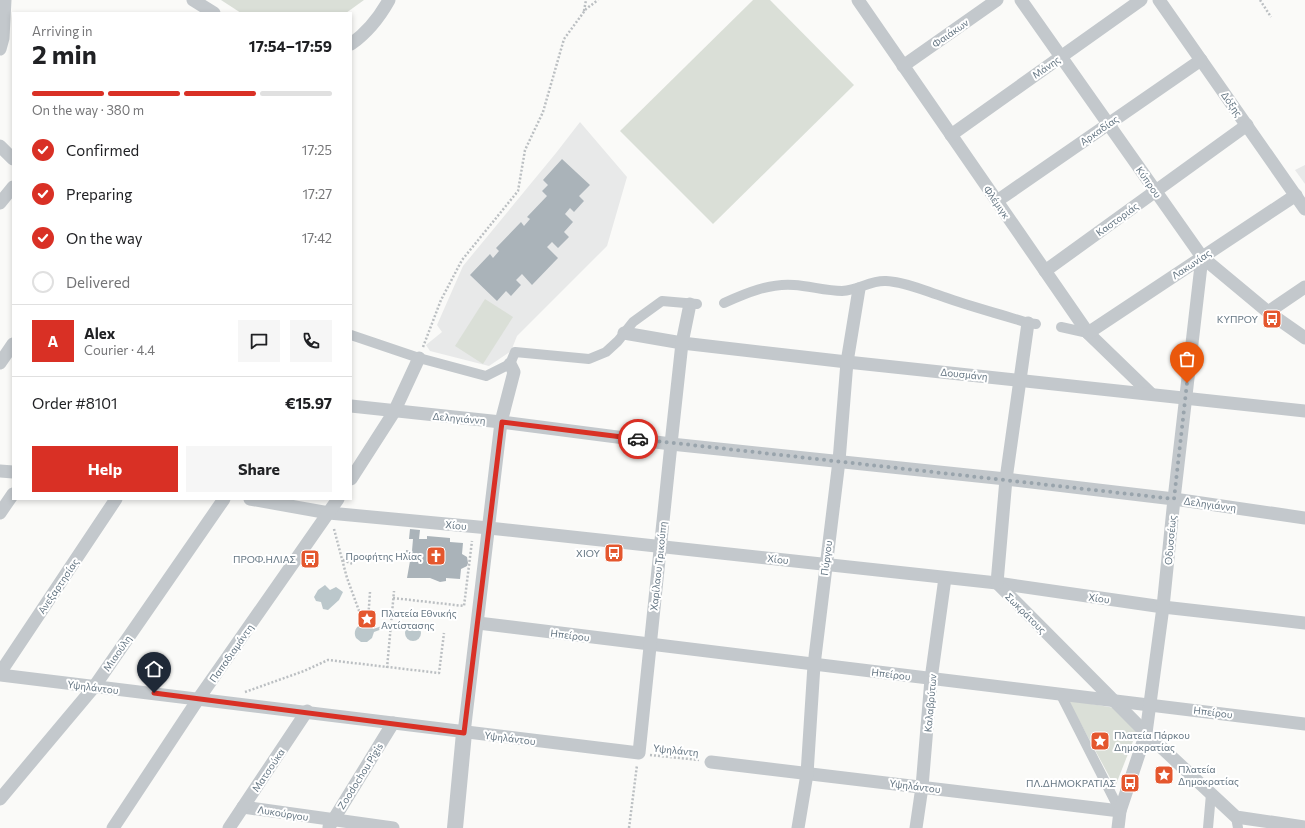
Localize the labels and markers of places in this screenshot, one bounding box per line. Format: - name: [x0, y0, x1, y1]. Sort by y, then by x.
- bus stop icon: ΚΥΠΡΟΥ: [1261, 308, 1283, 330]
- place label: ΚΥΠΡΟΥ: [1217, 313, 1258, 325]
- pin: [1170, 342, 1204, 383]
- bus stop icon: ΧΙΟΥ: [603, 542, 625, 564]
- church icon: Προφήτης Ηλίας: [425, 545, 447, 567]
- place label: ΧΙΟΥ: [576, 547, 600, 559]
- bus stop icon: ΠΡΟΦ.ΗΛΙΑΣ: [299, 548, 321, 570]
- place label: Προφήτης Ηλίας: [346, 550, 422, 562]
- place label: ΠΡΟΦ.ΗΛΙΑΣ: [233, 553, 296, 565]
- place label: Πλατεία Εθνικής Αντίστασης: [381, 607, 457, 631]
- place icon: Πλατεία Εθνικής Αντίστασης: [356, 608, 378, 630]
- pin: [137, 652, 171, 693]
- place label: Πλατεία Πάρκου Δημοκρατίας: [1114, 729, 1190, 753]
- place icon: Πλατεία Πάρκου Δημοκρατίας: [1089, 730, 1111, 752]
- place label: Πλατεία Δημοκρατίας: [1178, 763, 1239, 787]
- place icon: Πλατεία Δημοκρατίας: [1153, 764, 1175, 786]
- bus stop icon: ΠΛ.ΔΗΜΟΚΡΑΤΙΑΣ: [1119, 772, 1141, 794]
- place label: ΠΛ.ΔΗΜΟΚΡΑΤΙΑΣ: [1026, 777, 1116, 789]

